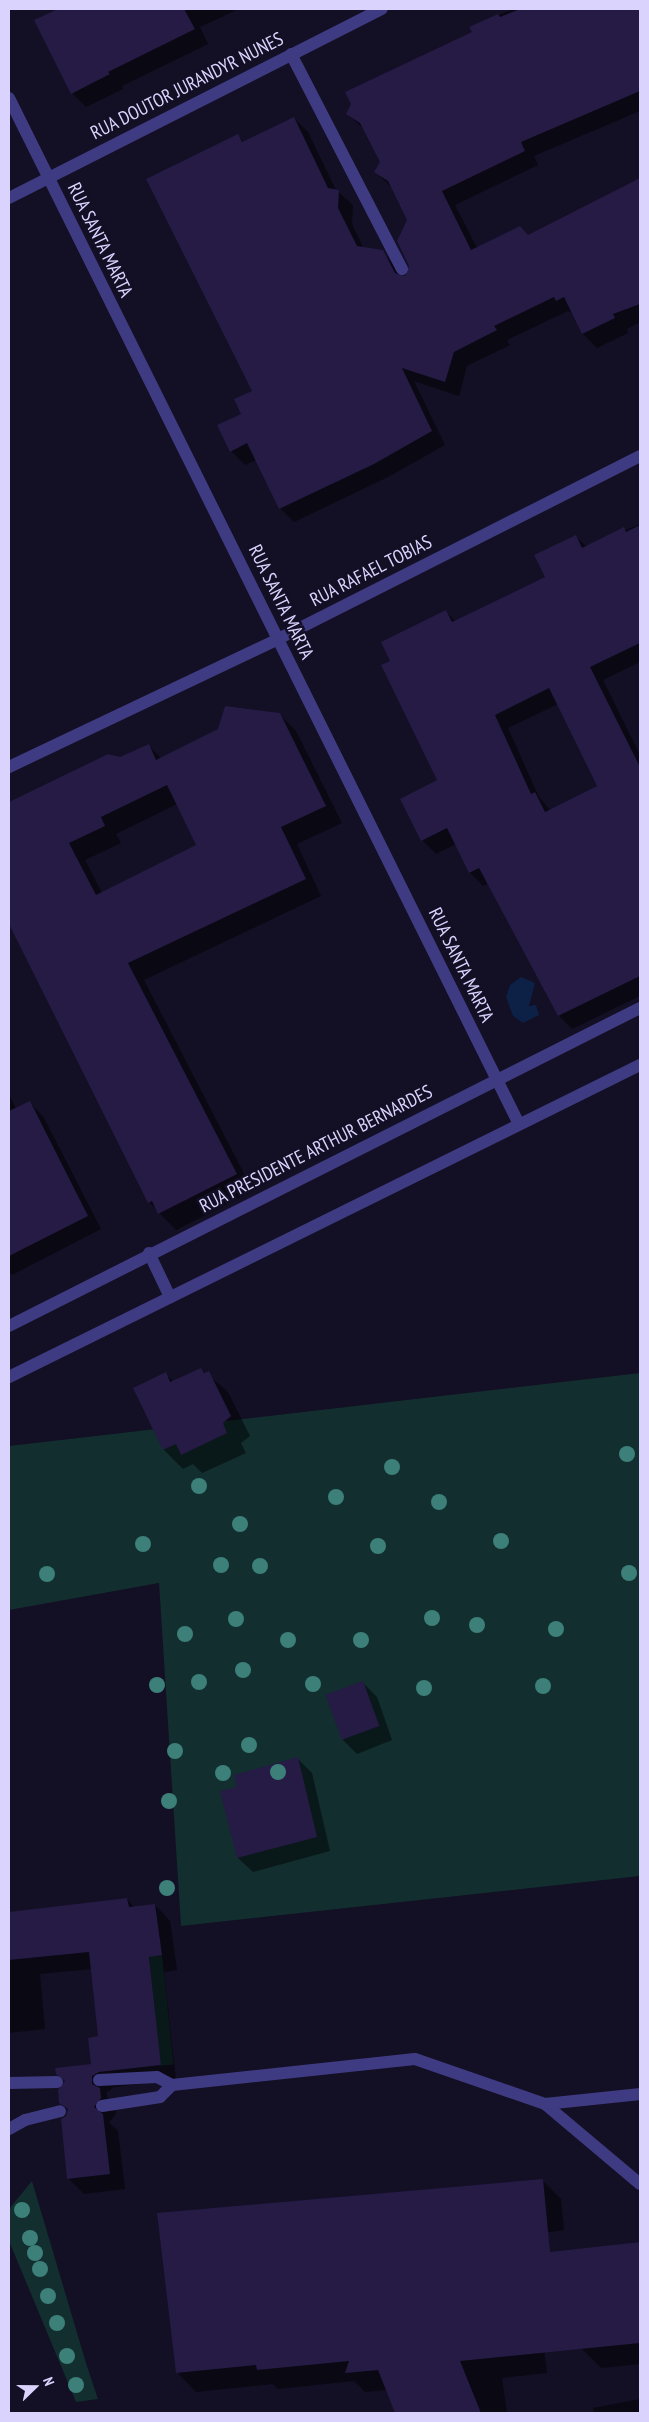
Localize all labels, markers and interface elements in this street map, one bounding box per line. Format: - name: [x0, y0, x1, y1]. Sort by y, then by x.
- street label: RUA DOUTOR JURANDYR NUNES: [87, 27, 287, 145]
- street label: RUA SANTA MARTA: [62, 179, 138, 301]
- street label: RUA RAFAEL TOBIAS: [306, 530, 436, 612]
- street label: RUA SANTA MARTA: [243, 541, 319, 663]
- street label: RUA SANTA MARTA: [423, 904, 499, 1026]
- street label: RUA PRESIDENTE ARTHUR BERNARDES: [195, 1080, 437, 1218]
- north arrow: [10, 2362, 60, 2412]
- text: N: [39, 2375, 59, 2388]

